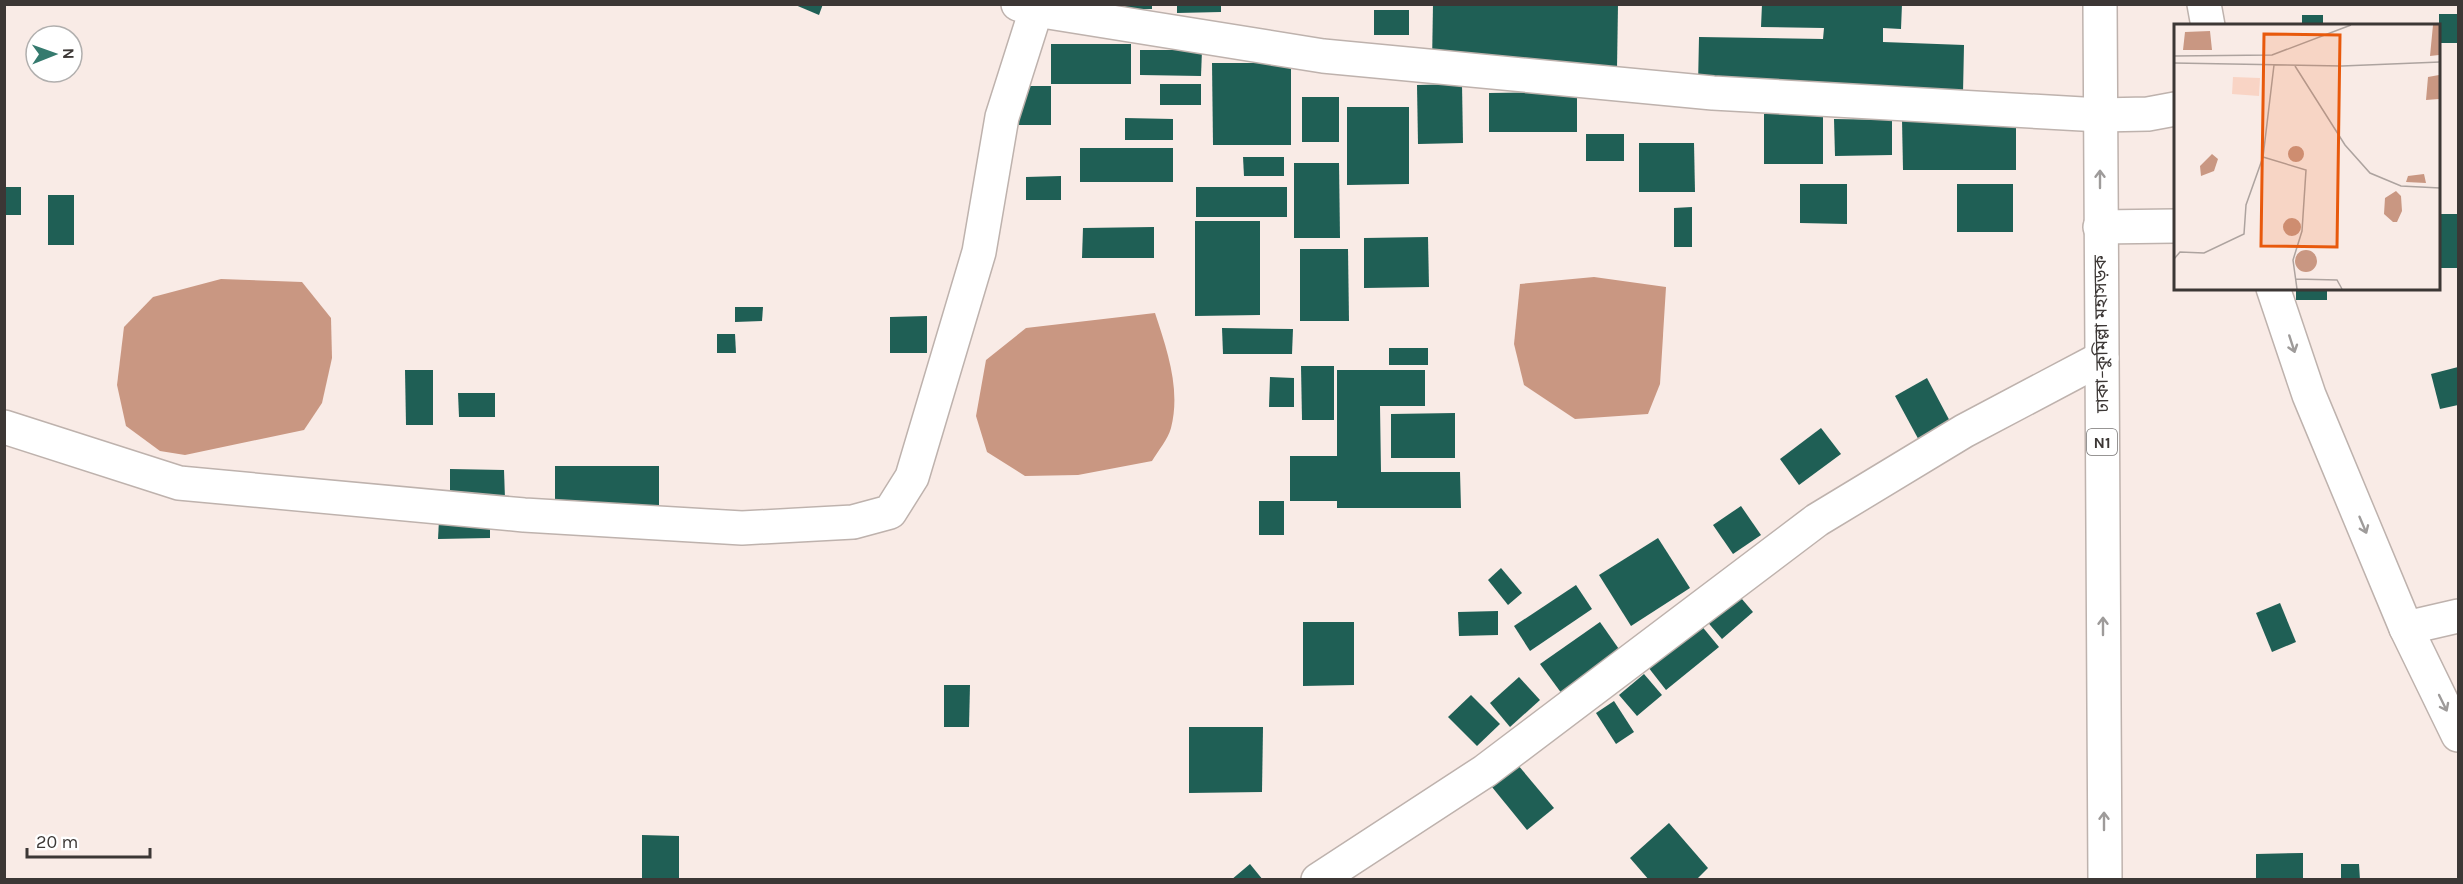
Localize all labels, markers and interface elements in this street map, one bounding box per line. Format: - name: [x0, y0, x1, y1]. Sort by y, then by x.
- north arrow: [24, 24, 84, 84]
- inset map: [2174, 24, 2439, 290]
- text: N: [59, 48, 78, 60]
- one-way arrow: [2094, 170, 2106, 190]
- street label: ঢাকা–কুমিল্লা মহাসড়ক: [2089, 254, 2113, 414]
- one-way arrow: [2287, 334, 2298, 353]
- road number: N1: [2087, 429, 2117, 455]
- one-way arrow: [2358, 515, 2369, 534]
- one-way arrow: [2097, 617, 2109, 637]
- one-way arrow: [2437, 693, 2449, 711]
- one-way arrow: [2098, 812, 2110, 832]
- scale bar: [27, 821, 150, 859]
- text: 20 m: [36, 831, 78, 853]

